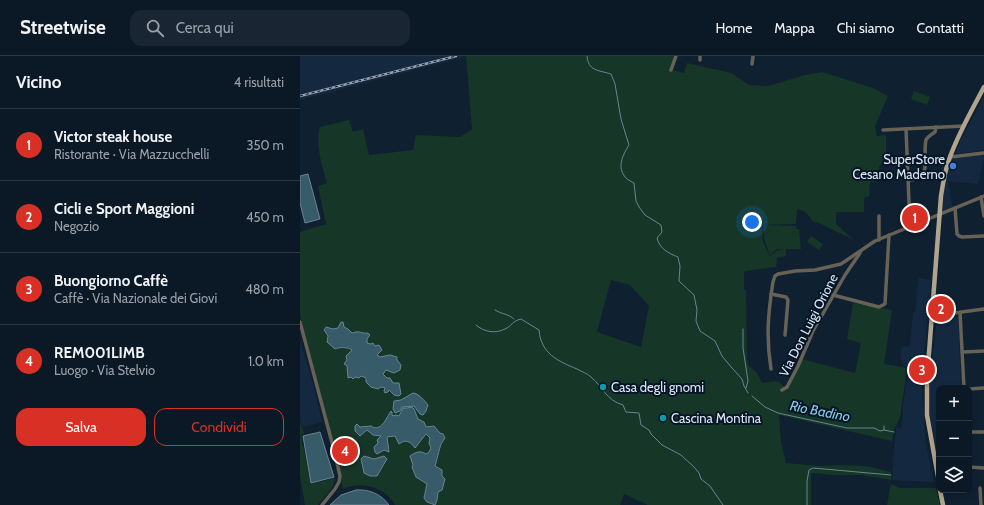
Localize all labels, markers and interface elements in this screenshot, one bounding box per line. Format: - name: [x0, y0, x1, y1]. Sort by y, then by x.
- search box: [130, 10, 410, 46]
- text: Streetwise: [20, 16, 106, 39]
- icon: search: [144, 17, 166, 39]
- text: Cerca qui: [176, 19, 234, 37]
- text: Home: [715, 19, 752, 37]
- text: Mappa: [774, 19, 815, 37]
- text: Chi siamo: [837, 19, 894, 37]
- text: Contatti: [916, 19, 964, 37]
- text: Vicino: [16, 72, 61, 92]
- text: 4 risultati: [234, 74, 284, 90]
- text: Victor steak house: [54, 128, 172, 146]
- text: 1: [27, 137, 31, 153]
- text: 350 m: [247, 137, 284, 153]
- text: Ristorante · Via Mazzucchelli: [54, 146, 209, 162]
- place label: SuperStore Cesano Maderno: [852, 151, 945, 182]
- marker: SuperStore Cesano Maderno: [948, 161, 958, 171]
- text: Cicli e Sport Maggioni: [54, 200, 194, 218]
- pin: 1: [902, 203, 928, 233]
- text: 2: [26, 209, 32, 225]
- text: 450 m: [246, 209, 284, 225]
- your location: [742, 212, 762, 232]
- text: Negozio: [54, 218, 99, 234]
- street label: Via Don Luigi Orione: [775, 271, 841, 379]
- text: Buongiorno Caffè: [54, 272, 168, 290]
- text: 3: [25, 281, 33, 297]
- text: 480 m: [245, 281, 284, 297]
- text: Caffè · Via Nazionale dei Giovi: [54, 290, 217, 306]
- pin: 2: [928, 294, 954, 324]
- text: REM001LIMB: [54, 344, 145, 362]
- text: 4: [25, 353, 33, 369]
- text: 1.0 km: [248, 353, 284, 369]
- pin: 3: [909, 355, 935, 385]
- text: Luogo · Via Stelvio: [54, 362, 155, 378]
- place label: Casa degli gnomi: [611, 379, 704, 395]
- marker: Casa degli gnomi: [598, 382, 608, 392]
- map controls: [936, 385, 972, 493]
- button: +: [936, 385, 972, 421]
- water label: Rio Badino: [788, 396, 852, 426]
- button: Salva: [16, 408, 146, 446]
- button: Condividi: [154, 408, 284, 446]
- place label: Cascina Montina: [671, 410, 762, 426]
- marker: Cascina Montina: [658, 413, 668, 423]
- button: −: [936, 421, 972, 457]
- pin: 4: [332, 436, 358, 466]
- button: layers: [936, 457, 972, 493]

